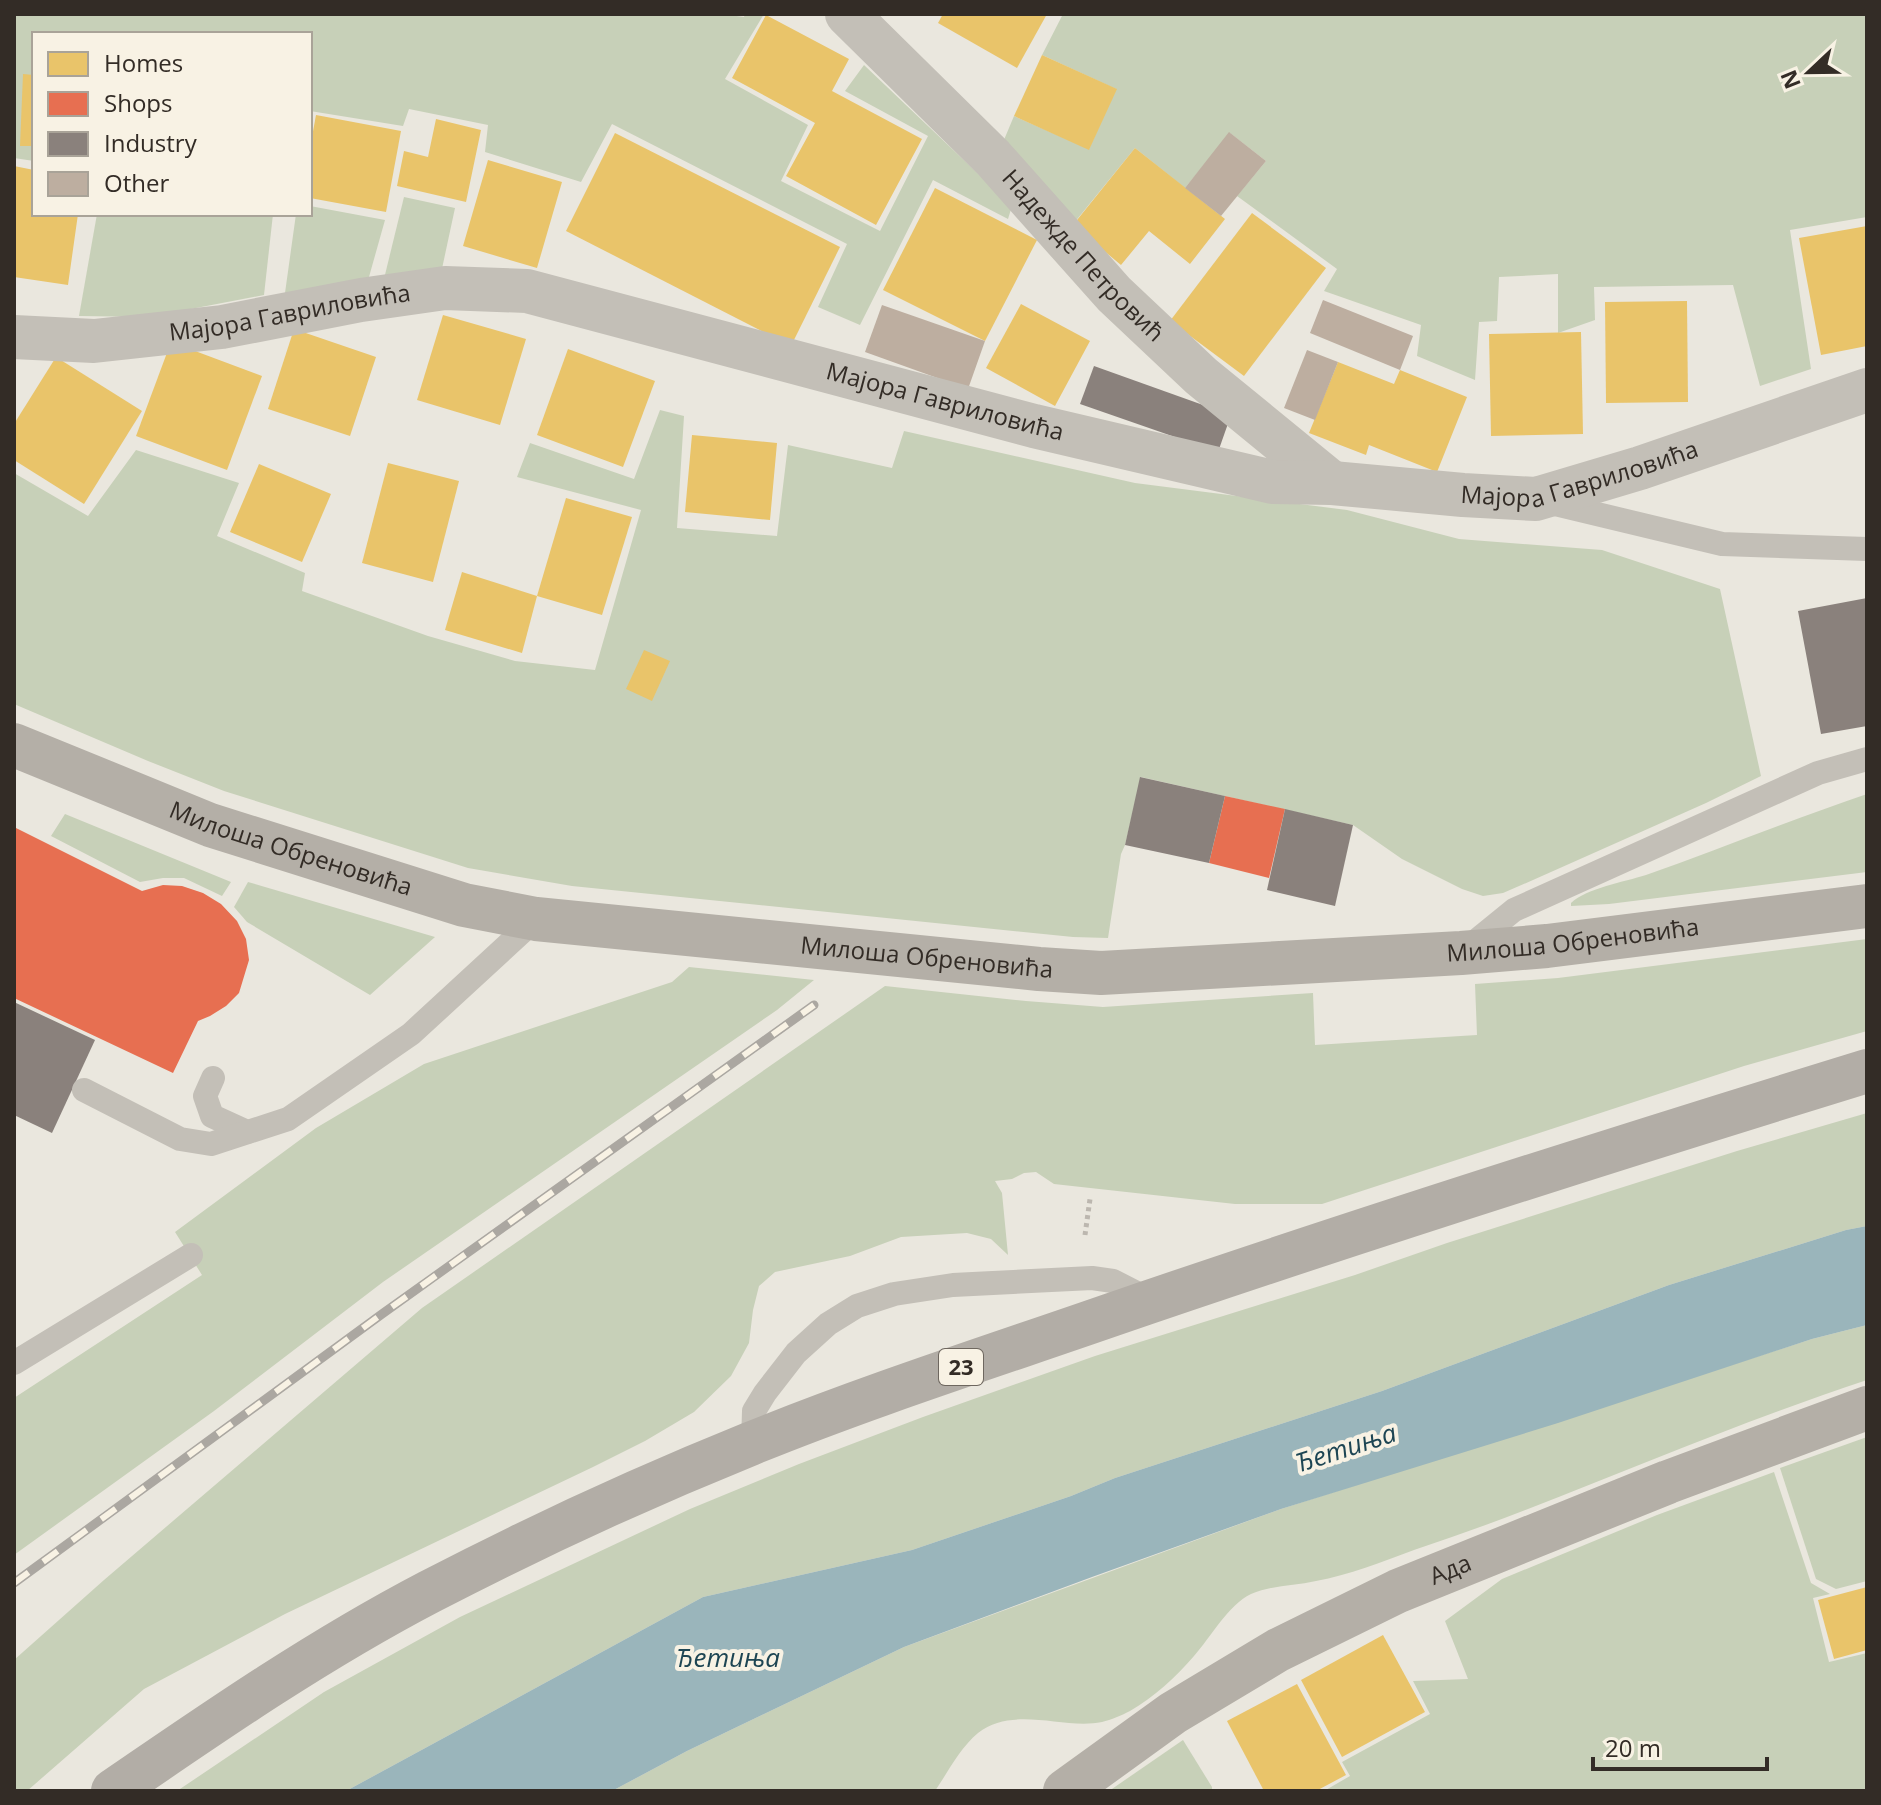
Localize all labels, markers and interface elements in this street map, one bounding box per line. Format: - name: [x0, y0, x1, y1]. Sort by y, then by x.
- legend: [32, 32, 312, 216]
- north arrow: [1769, 32, 1849, 112]
- text: Homes: [104, 46, 183, 79]
- text: N: [1772, 66, 1807, 94]
- text: Shops: [104, 86, 172, 119]
- text: Industry: [104, 126, 198, 159]
- street label: Надежде Петровић: [995, 161, 1172, 348]
- text: Other: [104, 166, 169, 199]
- street label: Мајора Гавриловића: [167, 275, 412, 348]
- street label: Мајора Гавриловића: [823, 353, 1068, 448]
- street label: Мајора Гавриловића: [1460, 431, 1702, 515]
- street label: Милоша Обреновића: [165, 792, 417, 903]
- street label: Милоша Обреновића: [1446, 909, 1701, 969]
- street label: Милоша Обреновића: [799, 927, 1054, 985]
- road number: 23: [939, 1349, 983, 1385]
- water label: Ђетиња: [1291, 1414, 1401, 1480]
- street label: Ада: [1424, 1545, 1476, 1592]
- water label: Ђетиња: [676, 1639, 780, 1675]
- scale bar: [1593, 1721, 1767, 1771]
- text: 20 m: [1605, 1731, 1661, 1764]

